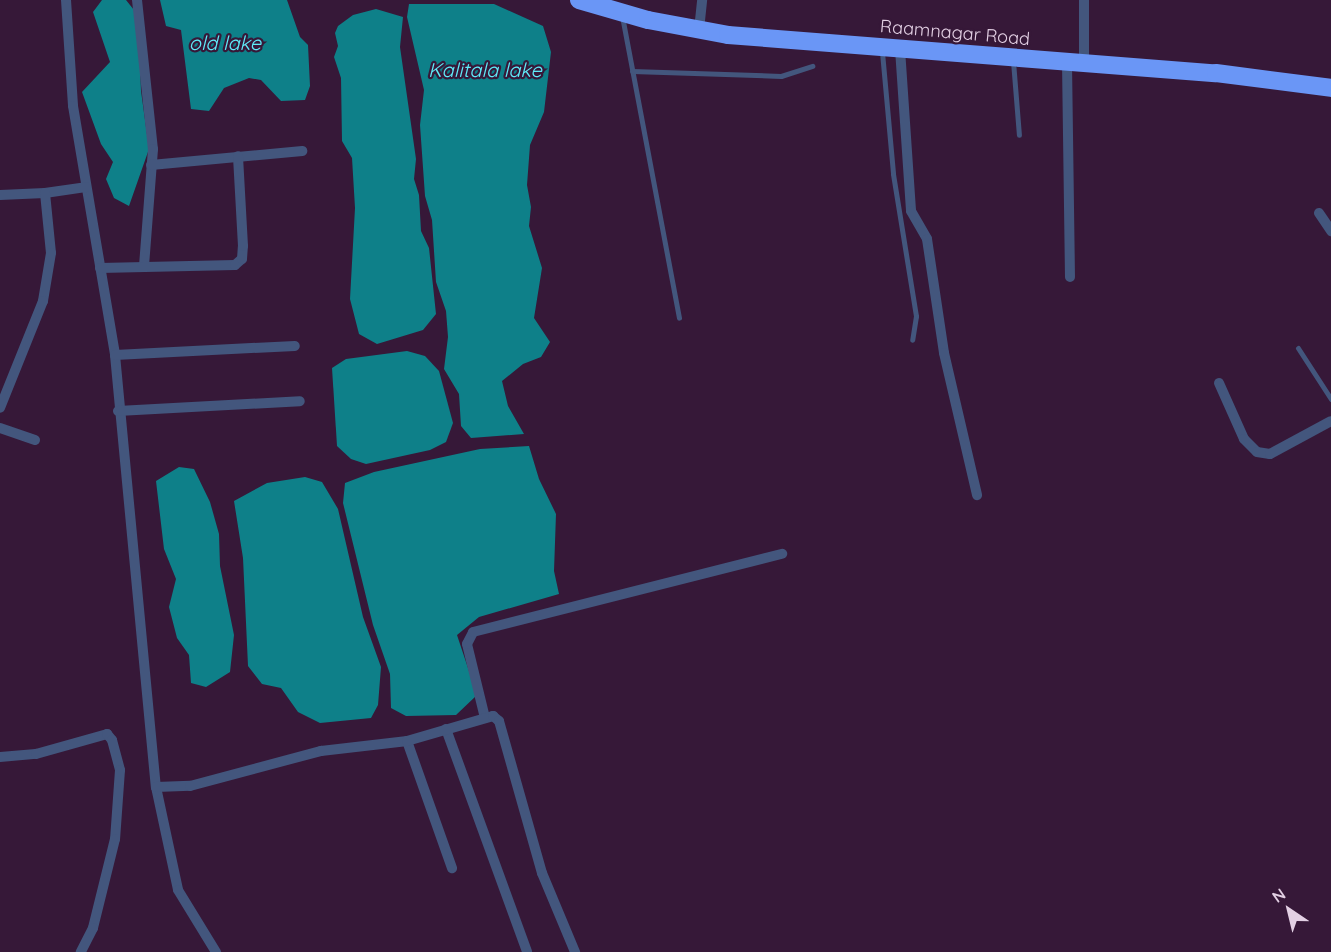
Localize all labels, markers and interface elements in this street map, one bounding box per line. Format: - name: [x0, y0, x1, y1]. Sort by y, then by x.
- street label: Raamnagar Road: [879, 16, 1031, 50]
- water label: old lake: [189, 30, 261, 54]
- water label: Kalitala lake: [428, 57, 542, 81]
- north arrow: [1259, 880, 1319, 940]
- text: N: [1268, 884, 1289, 907]

